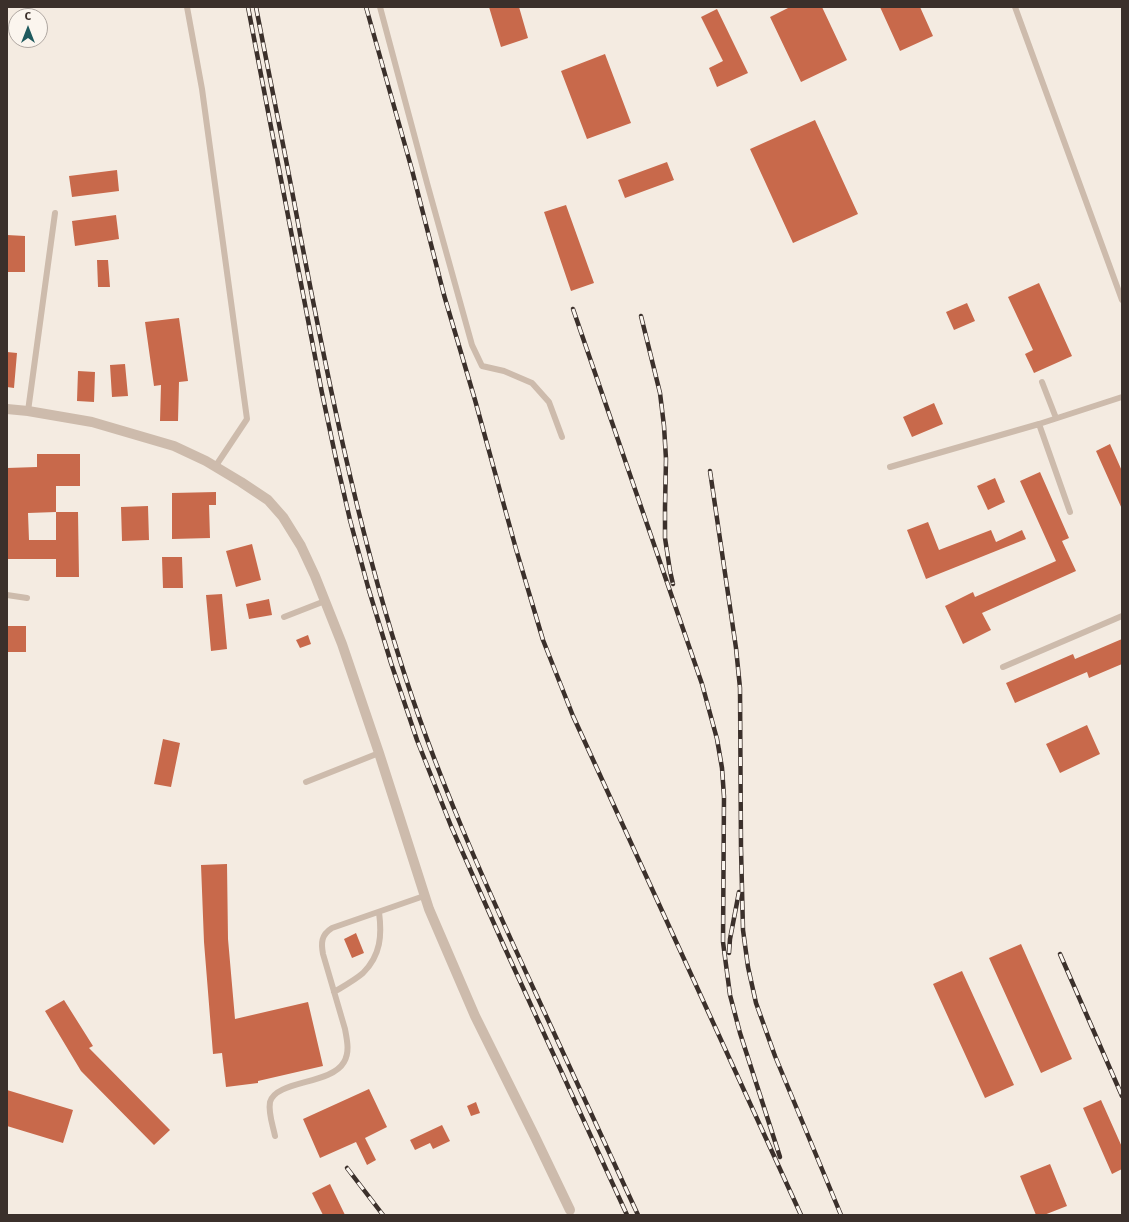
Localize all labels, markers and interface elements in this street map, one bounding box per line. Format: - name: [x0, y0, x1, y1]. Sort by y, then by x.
- north arrow: [8, 8, 48, 48]
- text: С: [25, 10, 31, 23]

